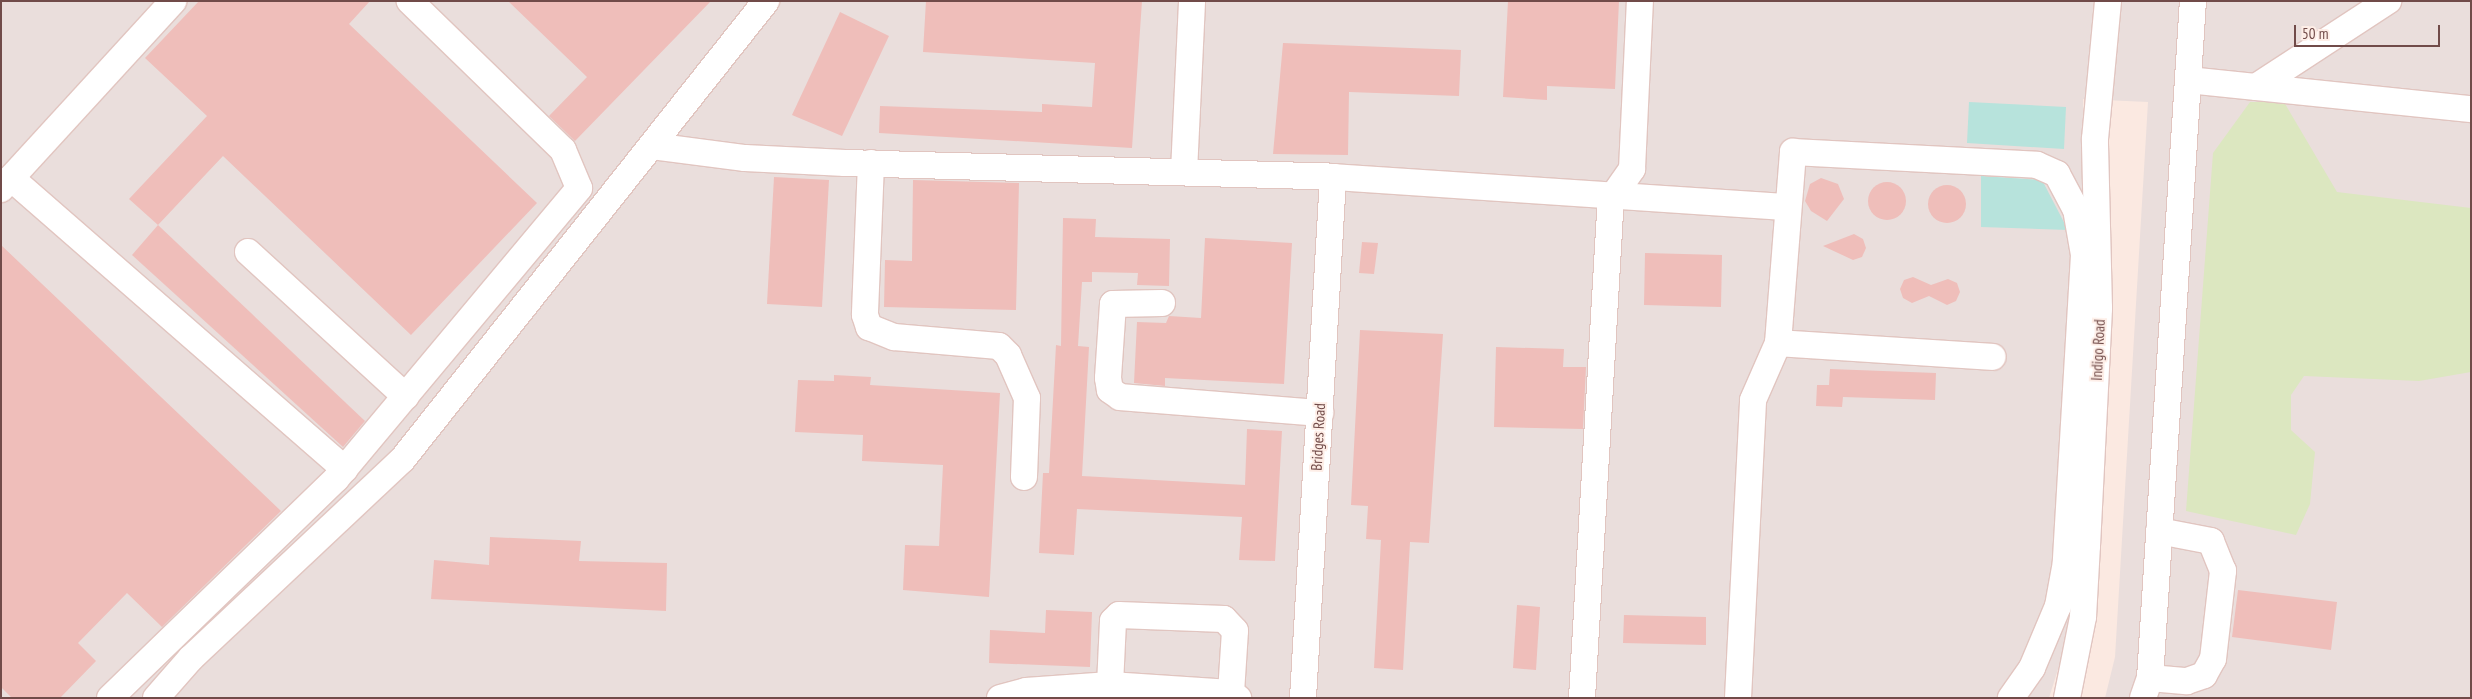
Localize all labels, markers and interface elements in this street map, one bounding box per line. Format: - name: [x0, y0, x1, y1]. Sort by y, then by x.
- scale bar: [2297, 15, 2443, 47]
- text: 50 m: [2302, 24, 2328, 43]
- street label: Indigo Road: [2087, 319, 2109, 381]
- street label: Bridges Road: [1307, 403, 1329, 471]

